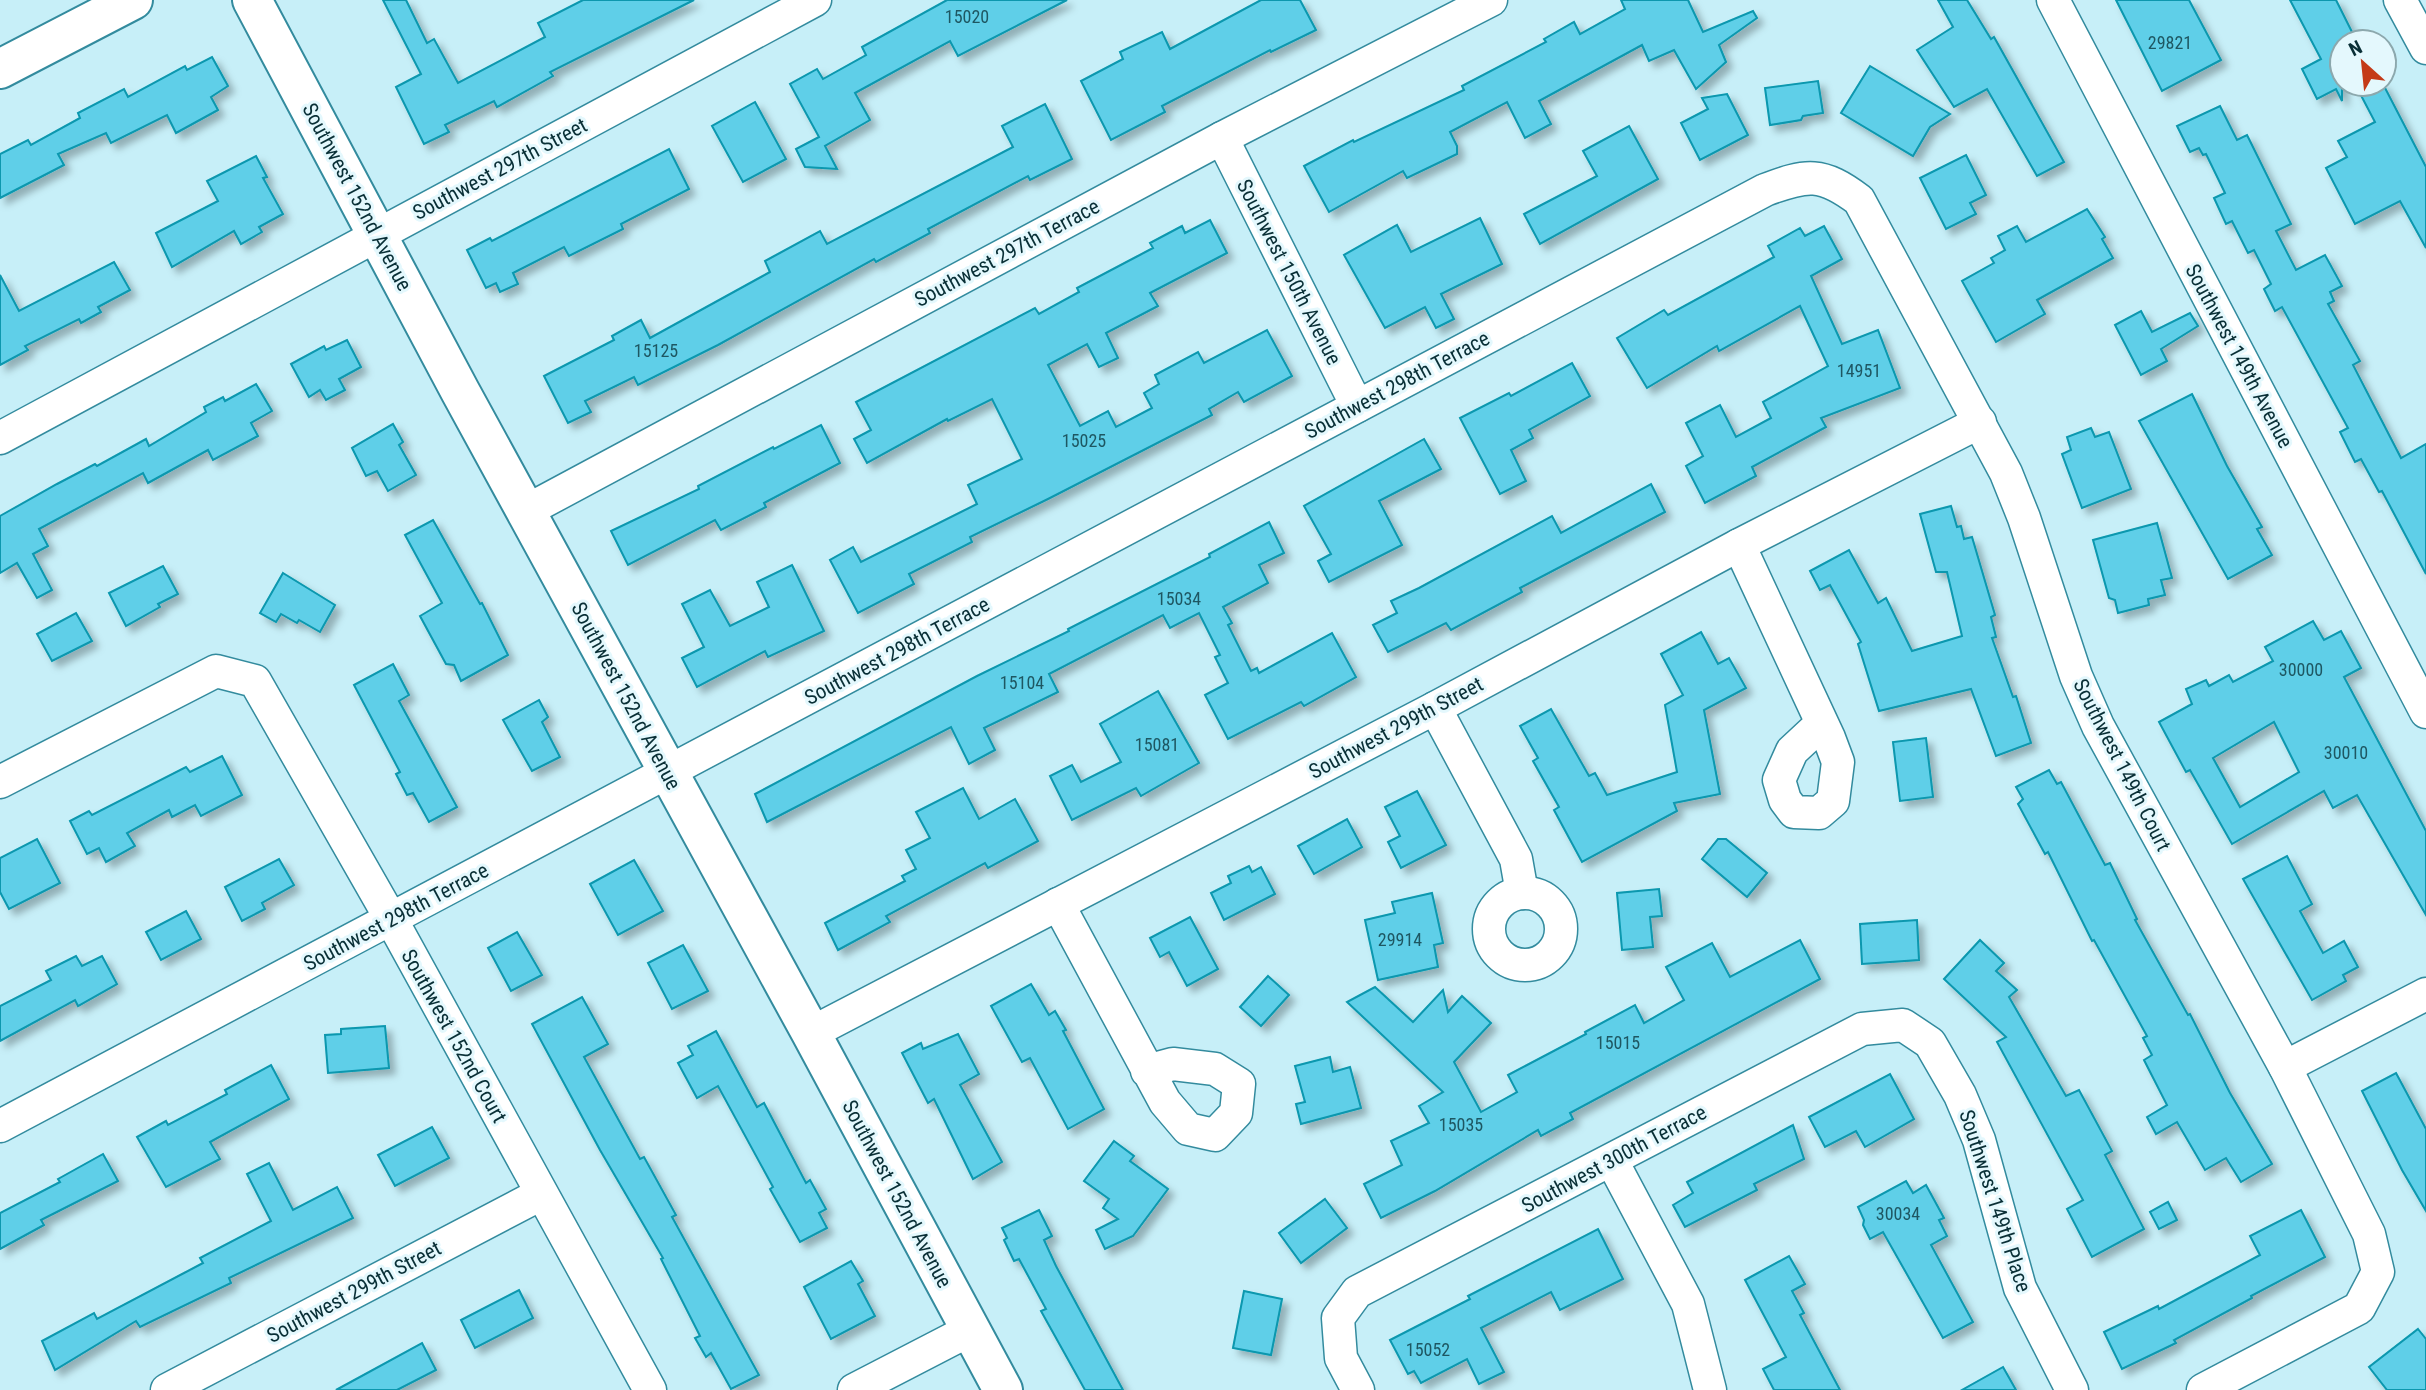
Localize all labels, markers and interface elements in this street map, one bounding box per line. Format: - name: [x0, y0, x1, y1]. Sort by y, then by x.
- house number: 15020: [945, 6, 989, 27]
- north arrow: [2328, 28, 2398, 98]
- house number: 29821: [2148, 32, 2192, 53]
- text: N: [2345, 35, 2366, 61]
- street label: Southwest 152nd Avenue: [297, 99, 417, 295]
- street label: Southwest 297th Street: [409, 113, 591, 225]
- street label: Southwest 150th Avenue: [1232, 175, 1346, 369]
- street label: Southwest 297th Terrace: [911, 194, 1104, 312]
- street label: Southwest 149th Avenue: [2180, 260, 2298, 452]
- street label: Southwest 298th Terrace: [1301, 326, 1494, 444]
- house number: 15125: [634, 340, 678, 361]
- house number: 14951: [1837, 360, 1881, 381]
- house number: 15025: [1062, 430, 1106, 451]
- house number: 15034: [1157, 588, 1201, 609]
- street label: Southwest 298th Terrace: [801, 592, 994, 710]
- street label: Southwest 152nd Avenue: [566, 598, 686, 794]
- house number: 30000: [2279, 659, 2323, 680]
- house number: 15104: [1000, 672, 1044, 693]
- street label: Southwest 299th Street: [1305, 672, 1487, 784]
- street label: Southwest 149th Court: [2068, 675, 2176, 855]
- house number: 15081: [1135, 734, 1179, 755]
- house number: 30010: [2324, 742, 2368, 763]
- street label: Southwest 298th Terrace: [300, 858, 493, 976]
- house number: 29914: [1378, 929, 1422, 950]
- street label: Southwest 152nd Court: [396, 945, 512, 1127]
- house number: 15015: [1596, 1032, 1640, 1053]
- street label: Southwest 152nd Avenue: [837, 1096, 957, 1292]
- street label: Southwest 300th Terrace: [1518, 1100, 1711, 1218]
- street label: Southwest 149th Place: [1954, 1107, 2036, 1295]
- house number: 15035: [1439, 1114, 1483, 1135]
- house number: 30034: [1876, 1203, 1920, 1224]
- street label: Southwest 299th Street: [263, 1236, 445, 1348]
- house number: 15052: [1406, 1339, 1450, 1360]

